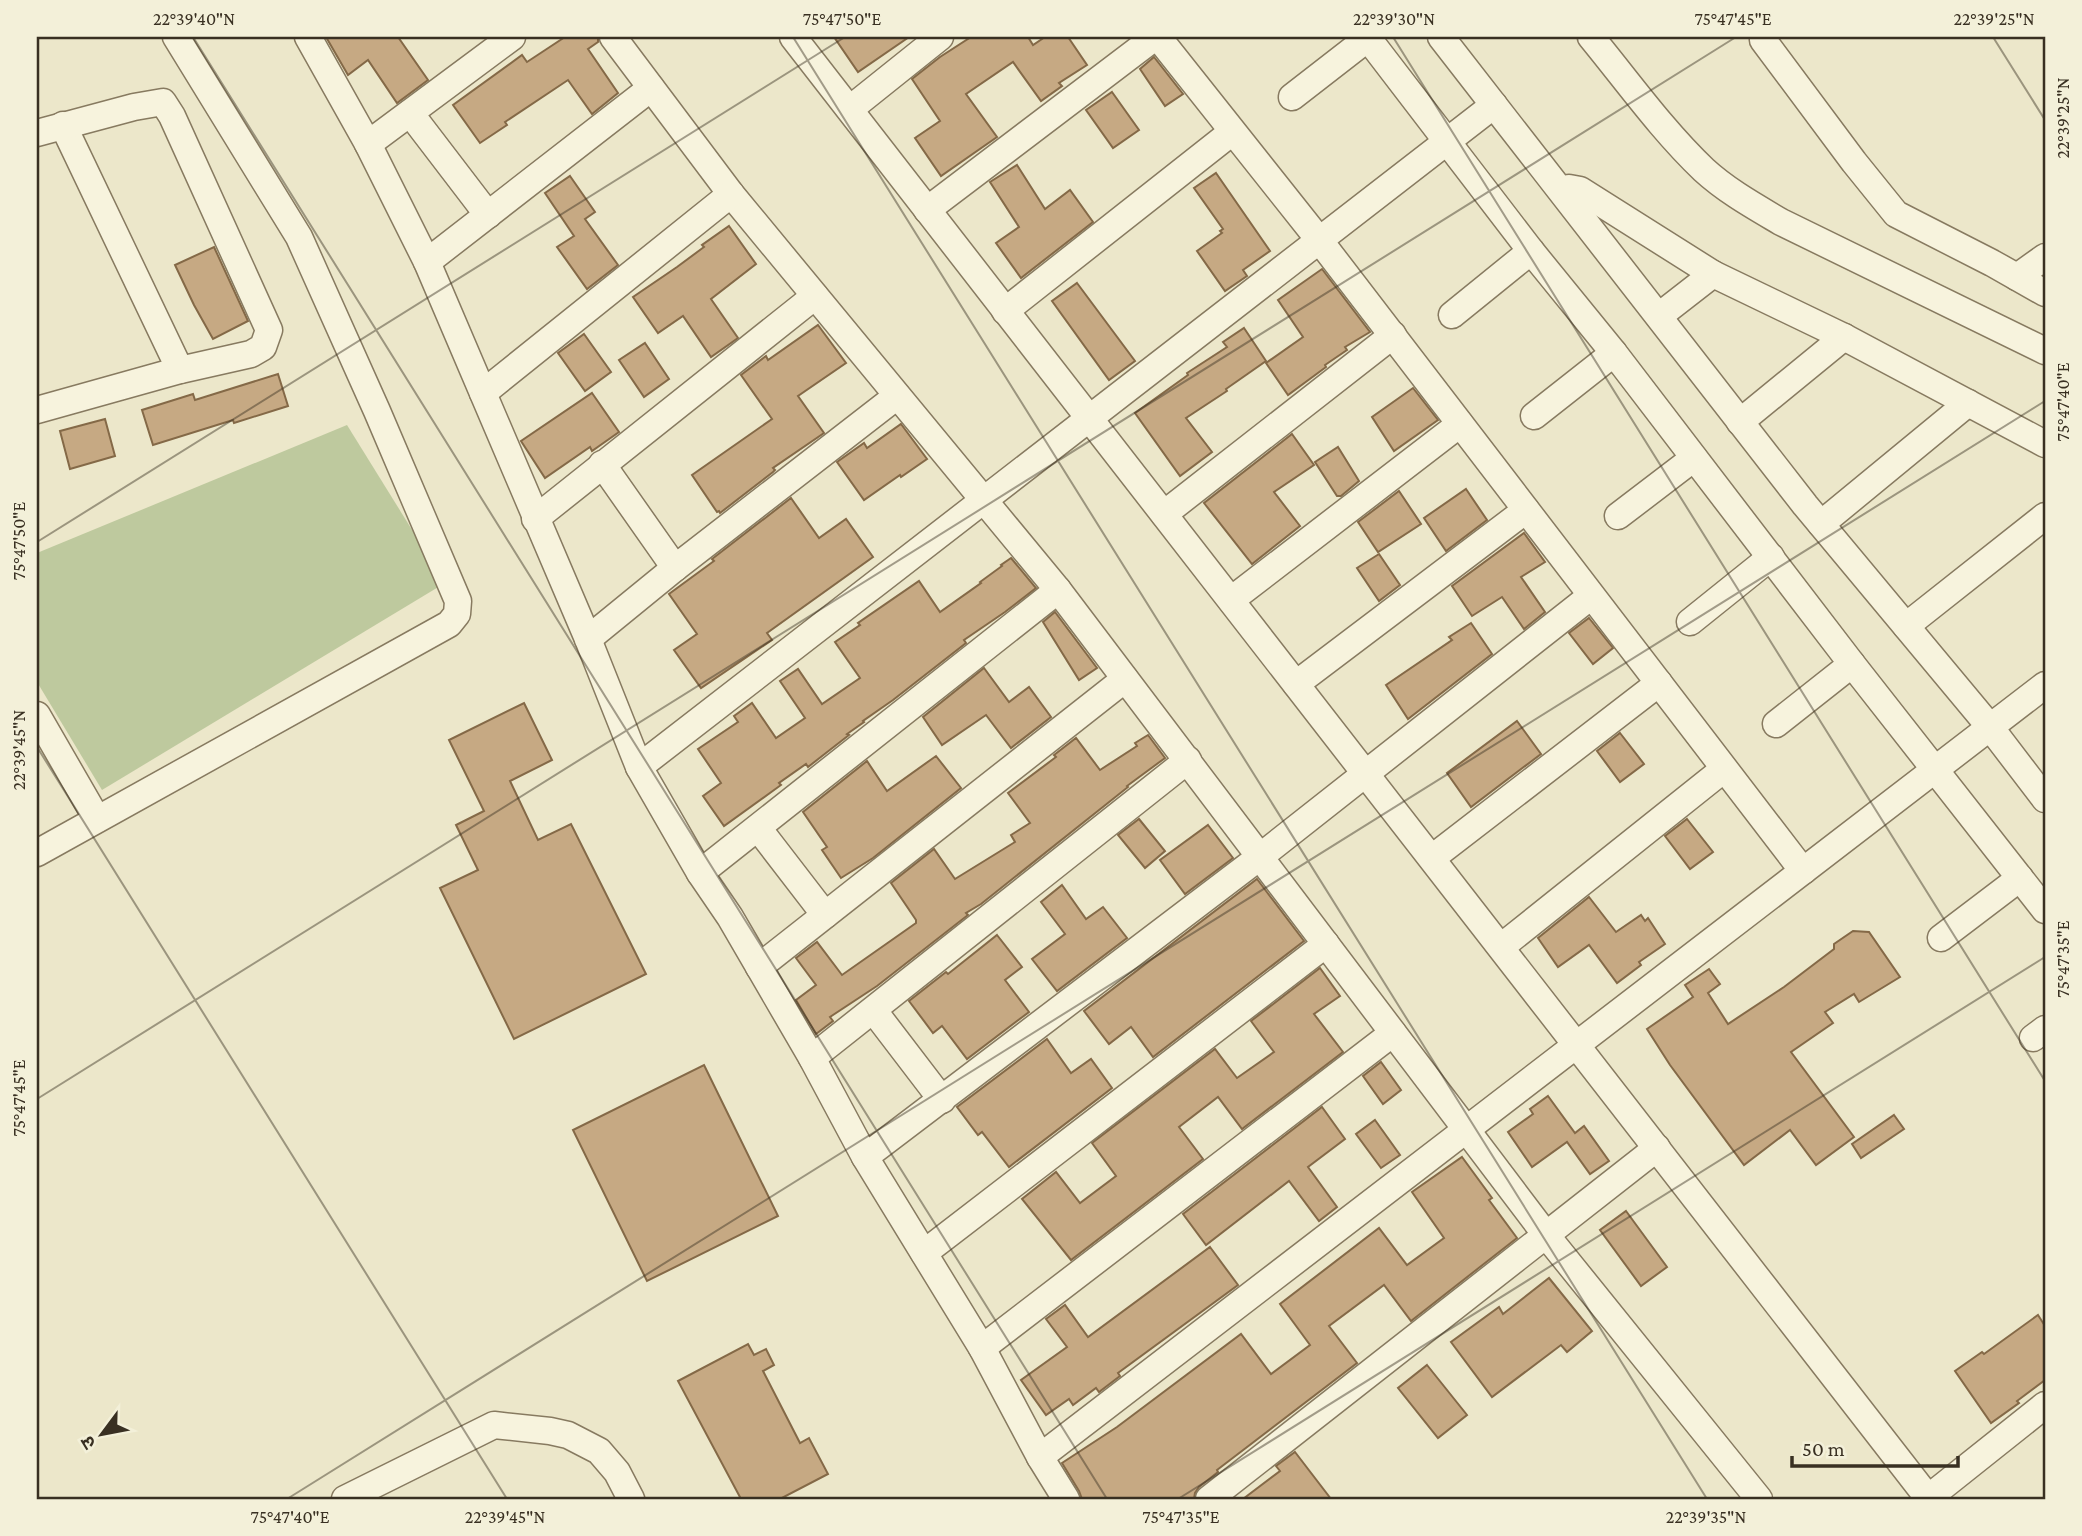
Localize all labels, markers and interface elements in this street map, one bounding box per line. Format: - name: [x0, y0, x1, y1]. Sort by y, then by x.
- text: 22°39'40"N: [153, 9, 235, 29]
- text: 75°47'50"E: [803, 9, 881, 29]
- text: 22°39'30"N: [1353, 9, 1435, 29]
- text: 75°47'45"E: [1694, 9, 1772, 29]
- text: 22°39'25"N: [1954, 9, 2035, 29]
- text: 22°39'25"N: [2053, 77, 2073, 158]
- text: 75°47'40"E: [2053, 362, 2073, 441]
- text: 75°47'50"E: [9, 502, 29, 580]
- text: 22°39'45"N: [9, 710, 29, 790]
- text: 75°47'35"E: [2053, 920, 2073, 998]
- text: 75°47'45"E: [9, 1059, 29, 1137]
- north arrow: [66, 1400, 136, 1470]
- scale bar: [1792, 1424, 1958, 1468]
- text: उ: [76, 1432, 100, 1453]
- text: 50 m: [1802, 1437, 1845, 1461]
- text: 75°47'40"E: [251, 1507, 330, 1527]
- text: 22°39'45"N: [465, 1507, 545, 1527]
- text: 75°47'35"E: [1142, 1507, 1220, 1527]
- text: 22°39'35"N: [1666, 1507, 1746, 1527]

